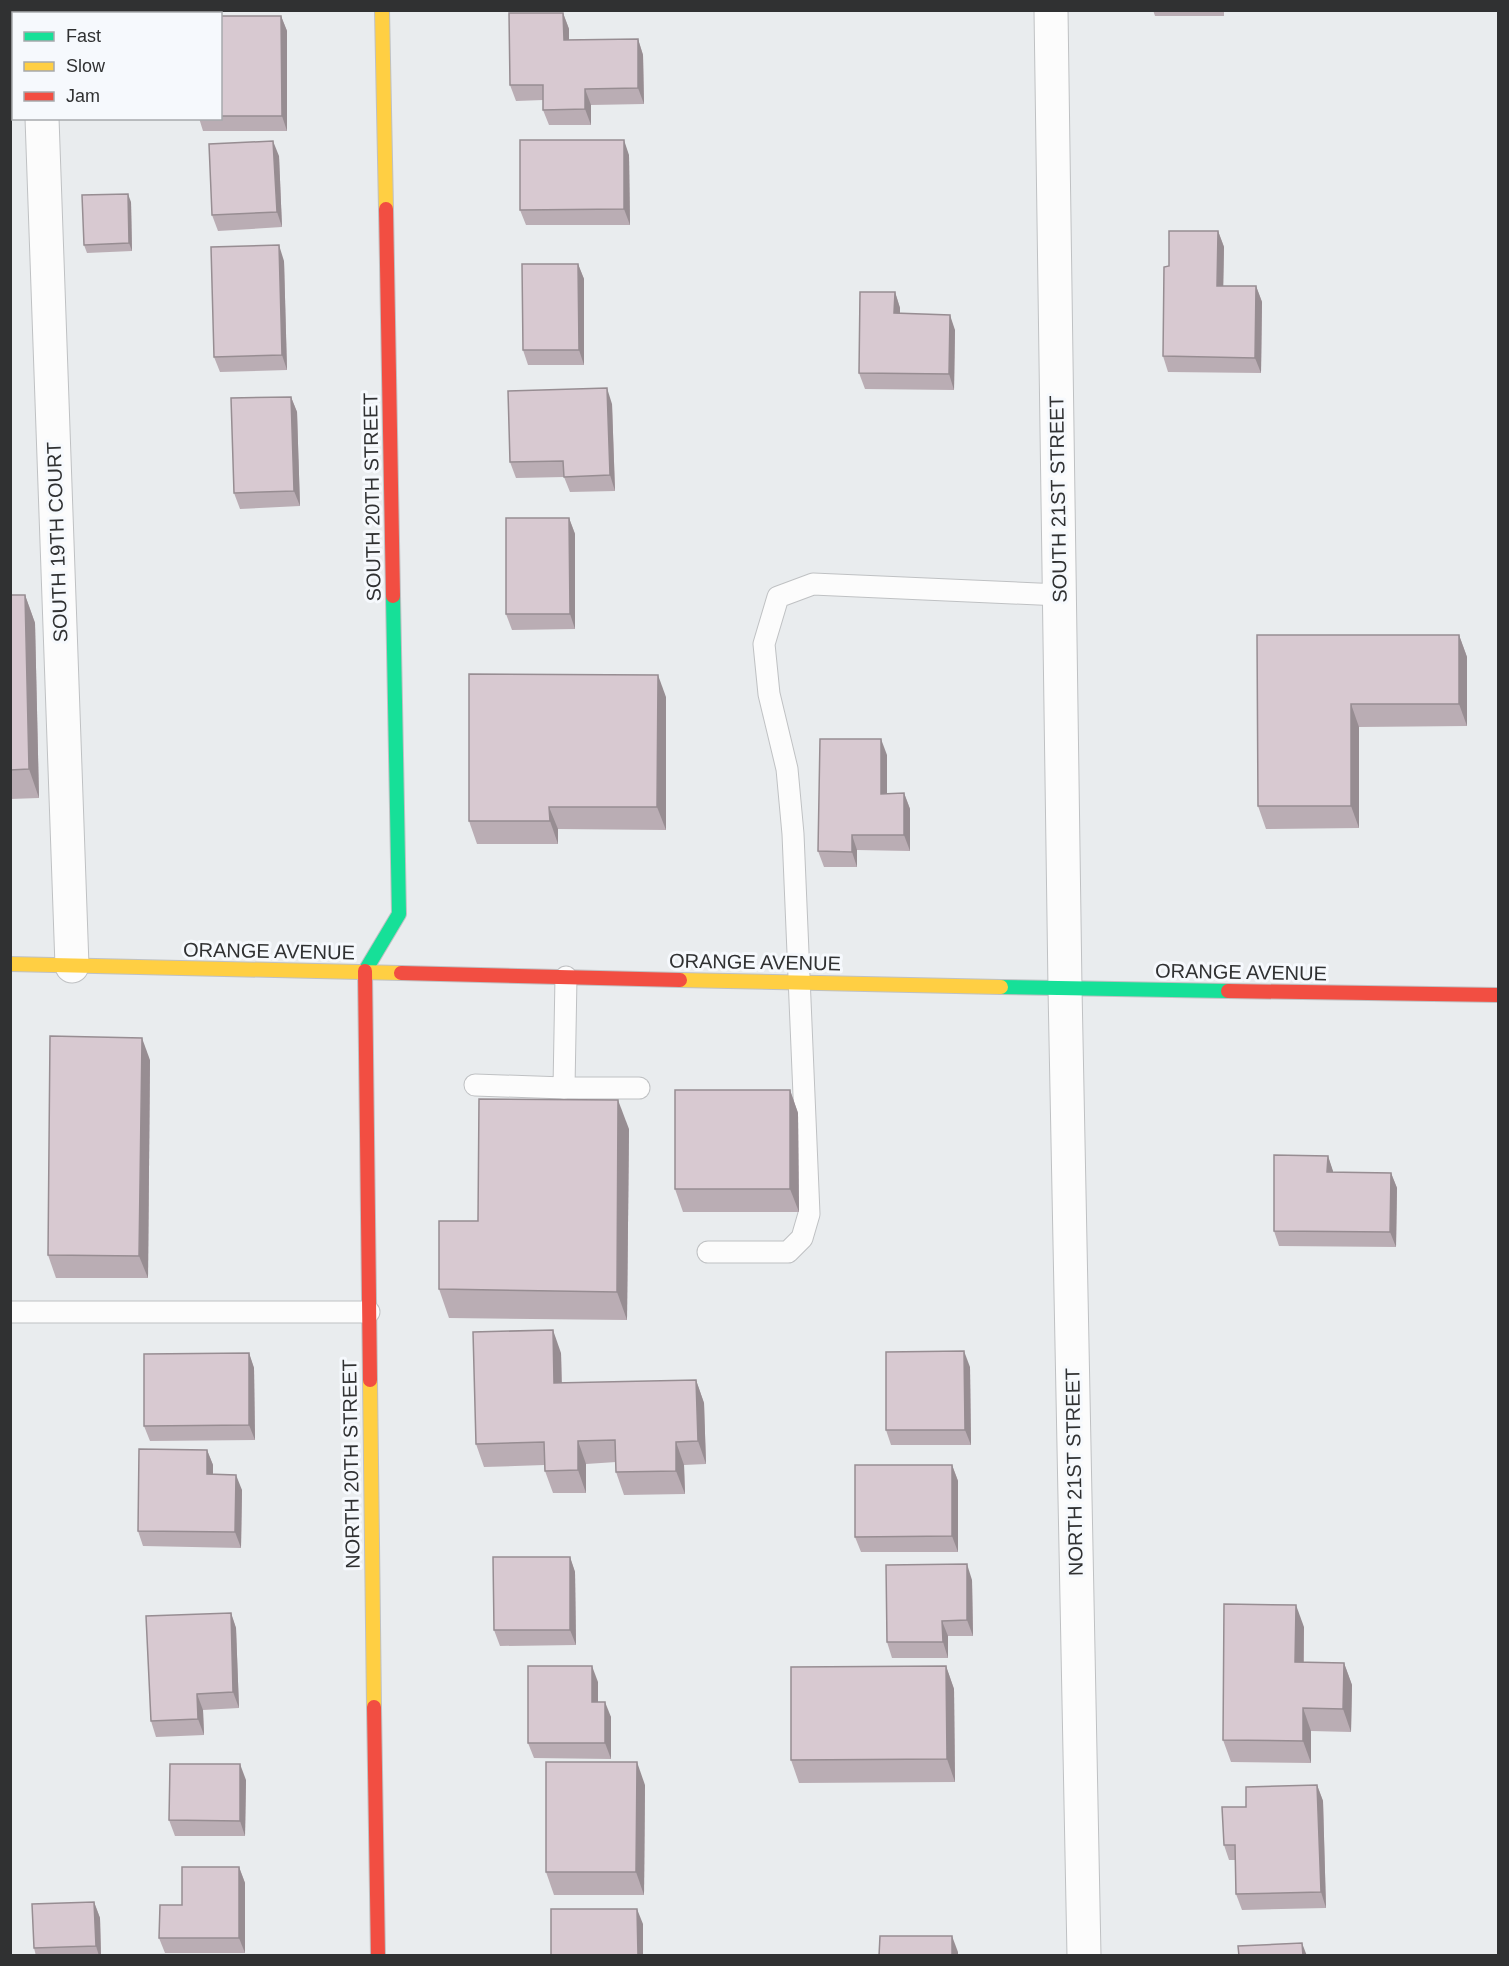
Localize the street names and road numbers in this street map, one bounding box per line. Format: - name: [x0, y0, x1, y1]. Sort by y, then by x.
- street label: SOUTH 20TH STREET: [359, 392, 385, 602]
- street label: SOUTH 21ST STREET: [1045, 395, 1071, 603]
- street label: SOUTH 19TH COURT: [43, 441, 71, 643]
- street label: ORANGE AVENUE: [183, 939, 355, 963]
- street label: ORANGE AVENUE: [669, 950, 841, 974]
- street label: ORANGE AVENUE: [1155, 960, 1327, 984]
- street label: NORTH 20TH STREET: [338, 1359, 364, 1569]
- street label: NORTH 21ST STREET: [1061, 1368, 1087, 1576]

